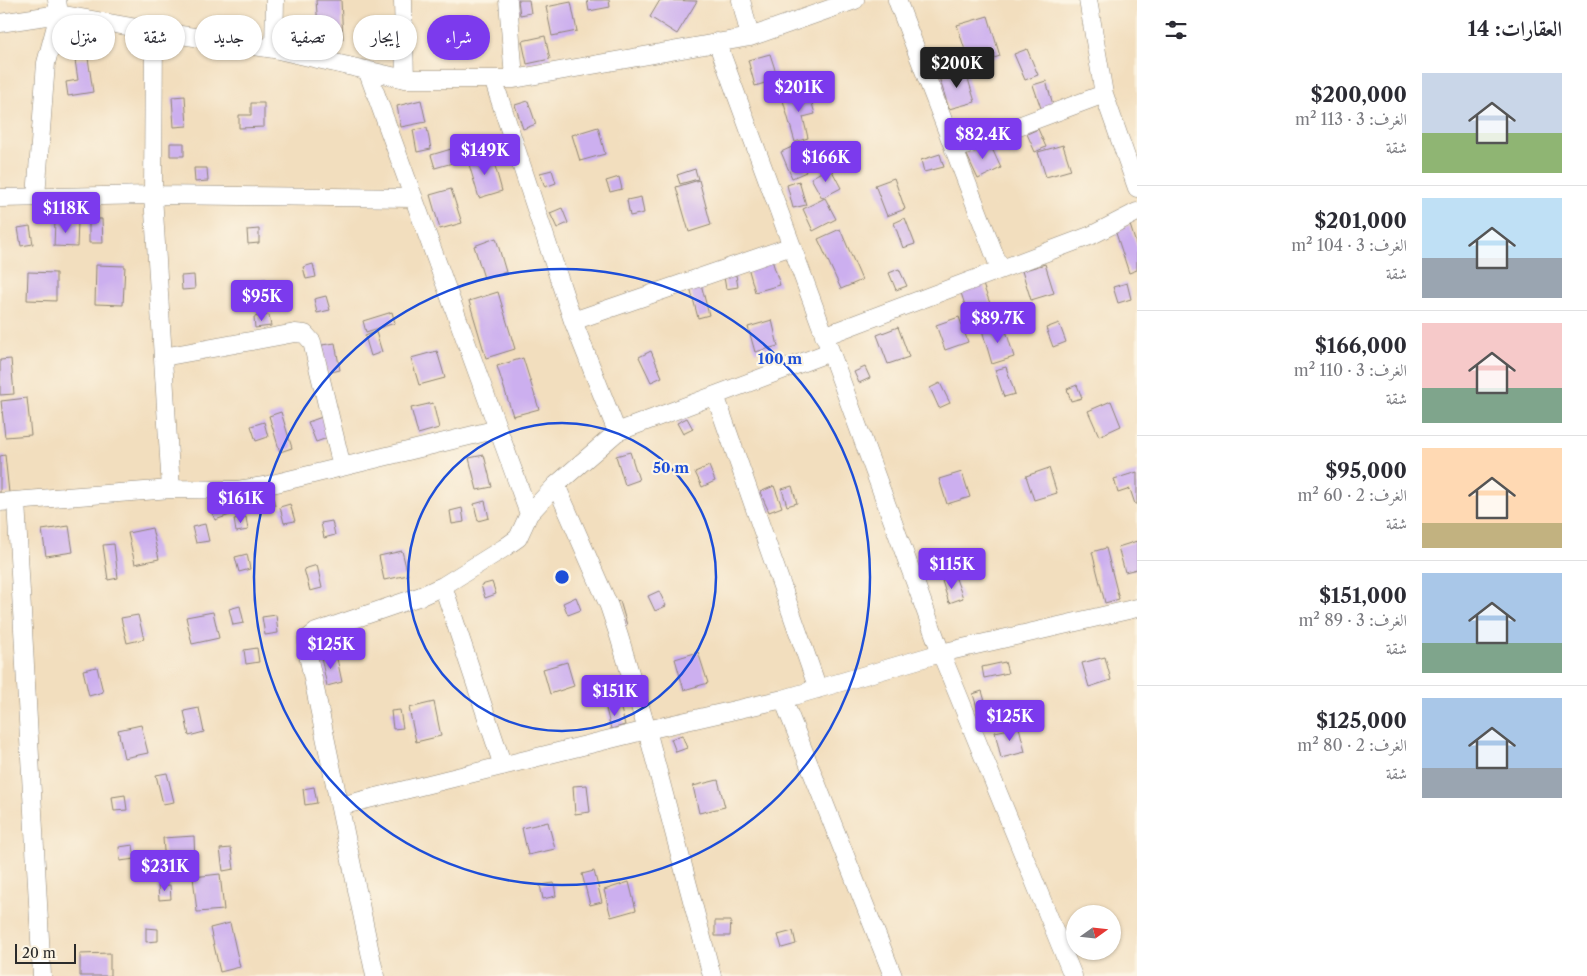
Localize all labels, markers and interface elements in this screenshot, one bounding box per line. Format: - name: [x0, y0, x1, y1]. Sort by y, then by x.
- chip: منزل: [52, 15, 115, 60]
- chip: شقة: [125, 15, 185, 60]
- chip: جديد: [195, 15, 262, 60]
- chip: تصفية: [272, 15, 343, 60]
- chip: إيجار: [353, 15, 417, 60]
- chip: شراء: [427, 15, 490, 60]
- icon: filters: [1162, 16, 1190, 44]
- text: العقارات: 14: [1468, 16, 1562, 41]
- pin: $200K: [922, 46, 992, 89]
- text: $200K: [931, 53, 983, 73]
- pin: $201K: [764, 70, 834, 113]
- text: $201K: [775, 77, 823, 97]
- text: $200,000: [1311, 82, 1407, 107]
- icon: home: [1462, 93, 1522, 153]
- text: الغرف: 3 · 113 m²: [1295, 109, 1407, 129]
- pin: $82.4K: [942, 118, 1024, 160]
- text: $82.4K: [956, 124, 1010, 144]
- pin: $149K: [450, 134, 520, 176]
- text: شقة: [1386, 137, 1407, 157]
- text: $149K: [461, 140, 509, 160]
- pin: $166K: [791, 140, 861, 183]
- text: $166K: [802, 147, 850, 167]
- pin: $118K: [31, 192, 101, 234]
- text: $118K: [43, 198, 89, 218]
- text: $201,000: [1314, 208, 1407, 233]
- icon: home: [1462, 218, 1522, 278]
- text: الغرف: 3 · 104 m²: [1291, 235, 1407, 255]
- text: شقة: [1386, 263, 1407, 283]
- pin: $95K: [232, 280, 292, 322]
- text: $95K: [242, 286, 282, 306]
- pin: $89.7K: [957, 302, 1039, 344]
- text: $89.7K: [971, 308, 1025, 328]
- text: $166,000: [1315, 333, 1407, 358]
- icon: home: [1462, 343, 1522, 403]
- text: 100 m: [758, 349, 802, 368]
- text: الغرف: 3 · 110 m²: [1294, 360, 1407, 380]
- text: شقة: [1386, 388, 1407, 408]
- text: 50 m: [653, 458, 689, 477]
- text: $95,000: [1325, 458, 1407, 483]
- icon: home: [1462, 468, 1522, 528]
- pin: $161K: [206, 482, 276, 524]
- text: الغرف: 2 · 60 m²: [1297, 485, 1407, 505]
- text: $161K: [218, 488, 264, 508]
- text: شقة: [1386, 513, 1407, 533]
- pin: $115K: [917, 548, 987, 590]
- text: $115K: [930, 554, 974, 574]
- centre of rings: [553, 568, 571, 586]
- text: $151,000: [1319, 583, 1407, 608]
- icon: home: [1462, 593, 1522, 653]
- text: الغرف: 3 · 89 m²: [1298, 610, 1407, 630]
- pin: $125K: [296, 628, 366, 670]
- text: $125K: [307, 634, 355, 654]
- text: شقة: [1386, 638, 1407, 658]
- pin: $151K: [580, 674, 650, 717]
- text: $151K: [593, 681, 637, 701]
- pin: $125K: [975, 700, 1045, 742]
- text: $125K: [986, 706, 1034, 726]
- text: $125,000: [1316, 708, 1407, 733]
- icon: home: [1462, 718, 1522, 778]
- text: الغرف: 2 · 80 m²: [1297, 735, 1407, 755]
- text: شقة: [1386, 763, 1407, 783]
- pin: $231K: [130, 850, 200, 892]
- text: $231K: [141, 856, 189, 876]
- north arrow: [1066, 905, 1121, 960]
- map controls: [1066, 905, 1121, 960]
- scale bar: [15, 941, 76, 964]
- text: 20 m: [22, 944, 56, 962]

